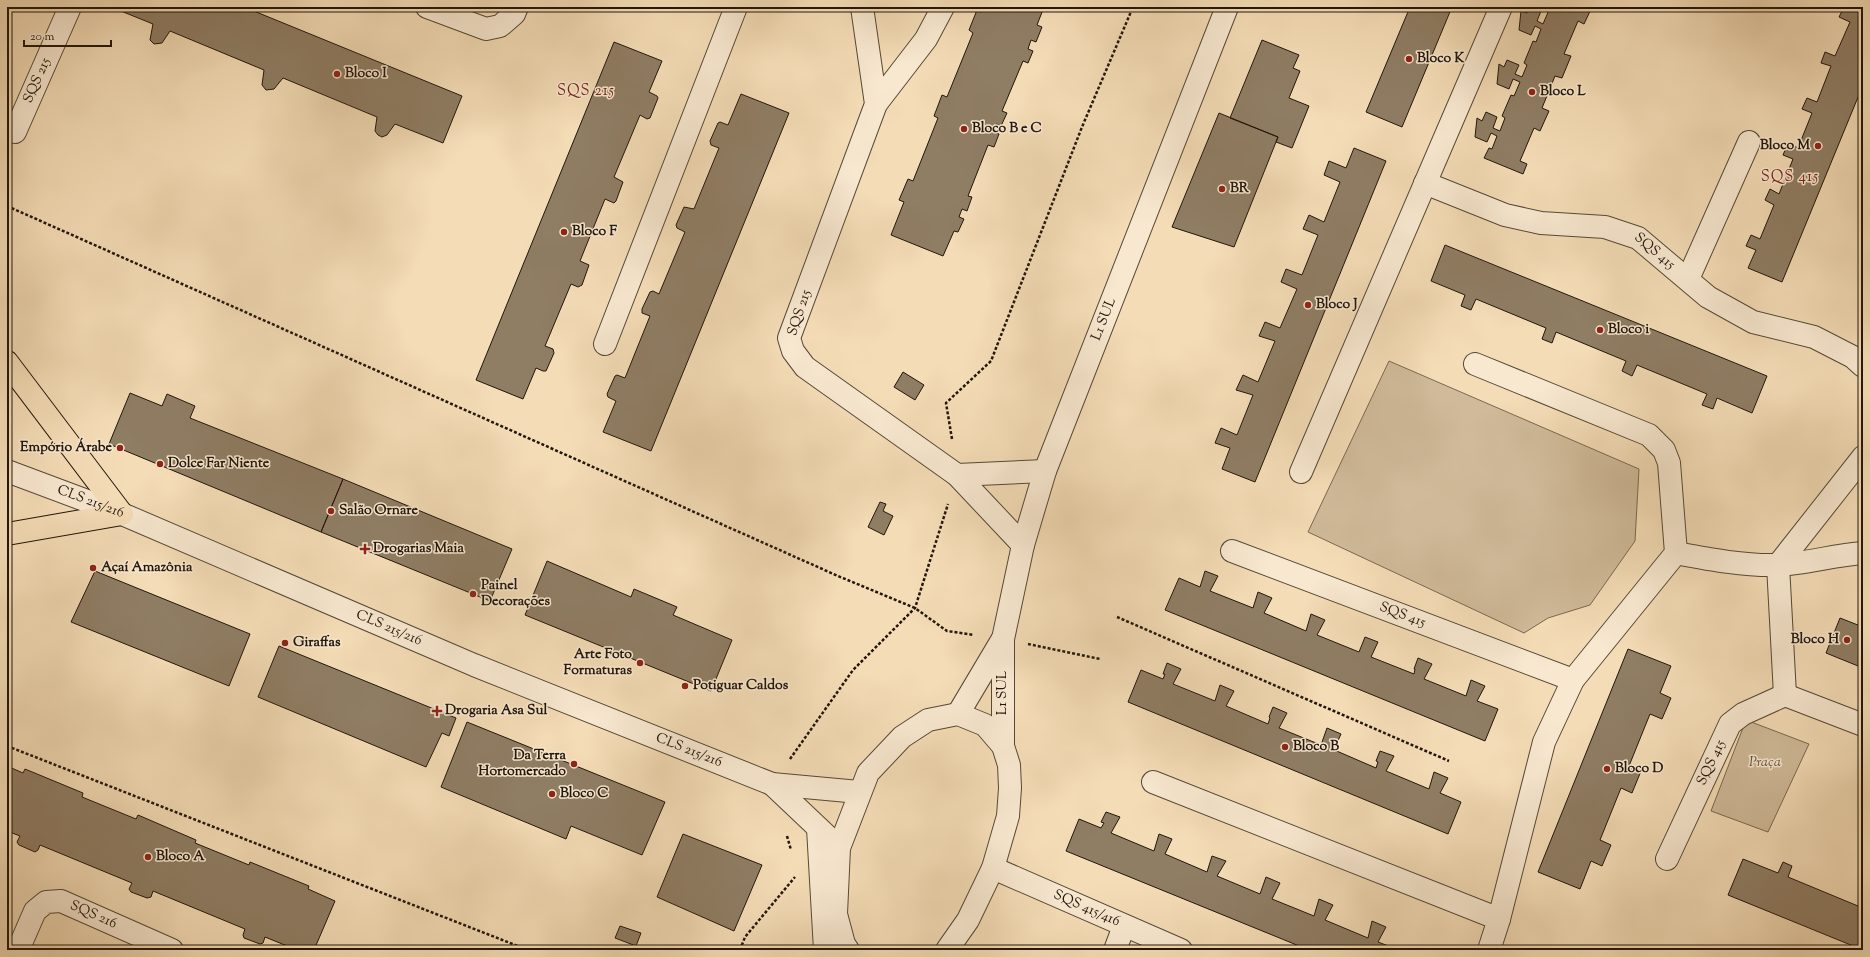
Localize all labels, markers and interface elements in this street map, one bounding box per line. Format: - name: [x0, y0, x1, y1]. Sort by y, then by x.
- scale bar: [24, 22, 111, 48]
- text: 20 m: [30, 28, 55, 46]
- place label: Bloco K: [1417, 49, 1465, 69]
- marker: Bloco K: [1404, 54, 1414, 64]
- street label: SQS 215: [19, 55, 56, 107]
- place label: Bloco I: [345, 64, 387, 84]
- marker: Bloco I: [332, 69, 342, 79]
- district label: SQS 215: [557, 81, 615, 102]
- place label: Bloco L: [1540, 82, 1586, 102]
- marker: Bloco L: [1527, 87, 1537, 97]
- place label: Bloco B e C: [972, 119, 1042, 139]
- marker: Bloco B e C: [959, 124, 969, 134]
- place label: Bloco M: [1760, 136, 1810, 156]
- marker: Bloco M: [1813, 141, 1823, 151]
- district label: SQS 415: [1761, 167, 1819, 188]
- place label: BR: [1230, 179, 1250, 199]
- marker: BR: [1217, 184, 1227, 194]
- place label: Bloco F: [572, 222, 617, 242]
- marker: Bloco F: [559, 227, 569, 237]
- street label: SQS 415: [1629, 228, 1679, 275]
- street label: SQS 215: [783, 287, 817, 339]
- street label: L1 SUL: [1087, 295, 1122, 344]
- place label: Bloco J: [1316, 295, 1358, 315]
- marker: Bloco J: [1303, 300, 1313, 310]
- place label: Bloco i: [1608, 320, 1649, 340]
- marker: Bloco i: [1595, 325, 1605, 335]
- place label: Empório Árabe: [20, 437, 112, 458]
- marker: Empório Árabe: [115, 443, 125, 453]
- place label: Dolce Far Niente: [168, 454, 270, 474]
- marker: Dolce Far Niente: [155, 459, 165, 469]
- street label: CLS 215/216: [54, 481, 127, 524]
- place label: Salão Ornare: [339, 501, 419, 521]
- marker: Salão Ornare: [326, 506, 336, 516]
- place label: Drogarias Maia: [373, 539, 465, 559]
- marker: Drogarias Maia: [360, 544, 370, 554]
- place label: Açaí Amazônia: [101, 558, 193, 578]
- marker: Açaí Amazônia: [88, 563, 98, 573]
- place label: Painel Decorações: [481, 576, 551, 612]
- marker: Painel Decorações: [468, 589, 478, 599]
- street label: SQS 415: [1376, 598, 1428, 633]
- street label: CLS 215/216: [352, 605, 425, 651]
- place label: Bloco H: [1791, 630, 1840, 650]
- place label: Giraffas: [293, 633, 341, 653]
- marker: Bloco H: [1842, 635, 1852, 645]
- marker: Giraffas: [280, 638, 290, 648]
- place label: Arte Foto Formaturas: [564, 645, 632, 681]
- marker: Arte Foto Formaturas: [635, 658, 645, 668]
- street label: L1 SUL: [993, 670, 1013, 715]
- place label: Potiguar Caldos: [693, 676, 789, 696]
- marker: Potiguar Caldos: [680, 681, 690, 691]
- place label: Drogaria Asa Sul: [445, 701, 547, 721]
- marker: Drogaria Asa Sul: [432, 706, 442, 716]
- street label: CLS 215/216: [652, 728, 725, 773]
- place label: Bloco B: [1293, 737, 1339, 757]
- street label: SQS 415: [1693, 737, 1731, 789]
- marker: Bloco B: [1280, 742, 1290, 752]
- place label: Da Terra Hortomercado: [478, 746, 567, 782]
- park label: Praça: [1749, 753, 1781, 773]
- marker: Da Terra Hortomercado: [569, 759, 579, 769]
- place label: Bloco D: [1615, 759, 1663, 779]
- marker: Bloco D: [1602, 764, 1612, 774]
- place label: Bloco C: [560, 784, 608, 804]
- marker: Bloco C: [547, 789, 557, 799]
- place label: Bloco A: [156, 847, 205, 867]
- marker: Bloco A: [143, 852, 153, 862]
- street label: SQS 415/416: [1050, 885, 1123, 932]
- street label: SQS 216: [66, 896, 120, 934]

